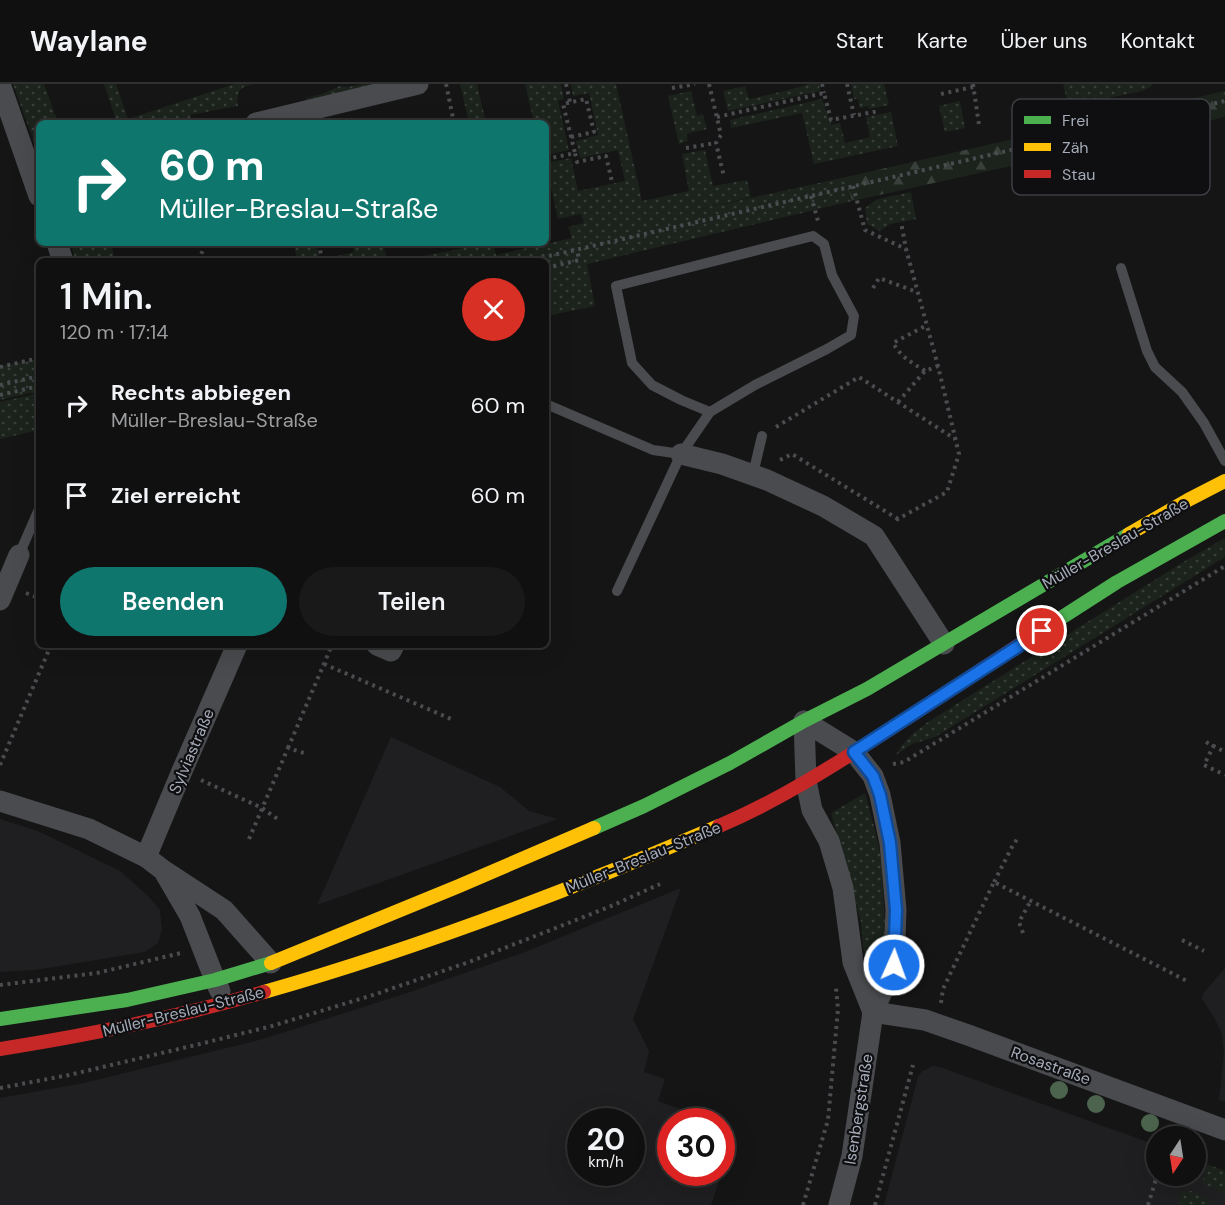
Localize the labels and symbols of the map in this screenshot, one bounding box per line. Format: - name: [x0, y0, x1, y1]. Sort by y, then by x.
- legend: [1012, 99, 1210, 195]
- text: Frei: [1062, 110, 1089, 131]
- text: Zäh: [1062, 137, 1089, 158]
- text: Stau: [1062, 164, 1095, 185]
- street label: Müller-Breslau-Straße: [1038, 493, 1192, 594]
- pin: [1016, 605, 1067, 656]
- street label: Sylviastraße: [164, 705, 219, 797]
- street label: Müller-Breslau-Straße: [563, 817, 724, 898]
- position arrow: [862, 933, 926, 997]
- street label: Müller-Breslau-Straße: [100, 981, 266, 1042]
- street label: Rosastraße: [1008, 1041, 1094, 1090]
- street label: Isenbergstraße: [839, 1052, 878, 1166]
- speed limit sign: 30: [657, 1108, 735, 1186]
- north arrow: [1146, 1126, 1206, 1186]

